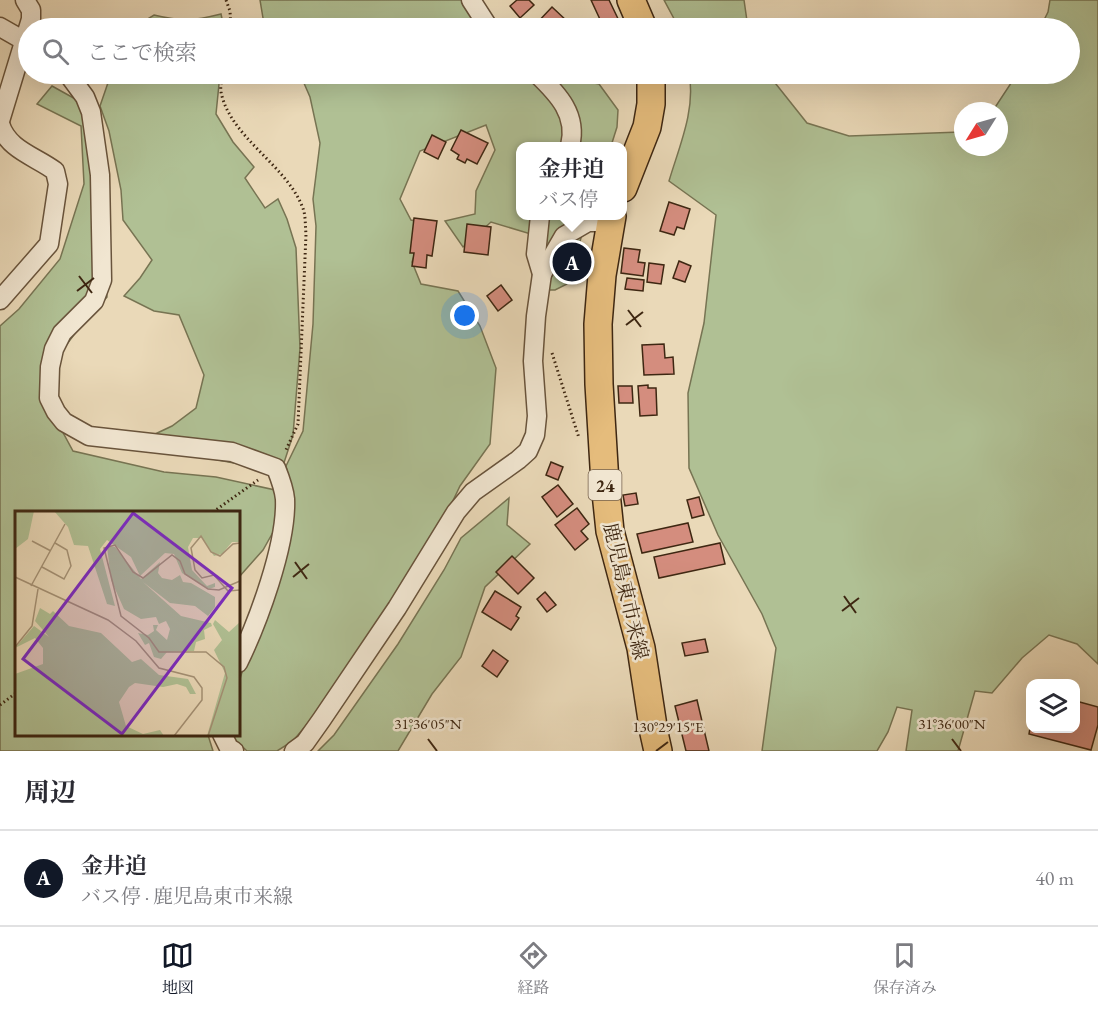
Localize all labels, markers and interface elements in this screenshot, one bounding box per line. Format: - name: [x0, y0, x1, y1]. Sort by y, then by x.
- search box: [18, 18, 1080, 84]
- icon: search: [39, 35, 72, 68]
- text: ここで検索: [87, 38, 197, 67]
- north arrow: [954, 102, 1008, 156]
- popup: [516, 142, 627, 220]
- text: 金井迫: [538, 154, 605, 183]
- text: バス停: [538, 186, 598, 212]
- pin: A: [552, 240, 592, 284]
- your location: [450, 301, 479, 330]
- road number: 24: [588, 470, 622, 500]
- inset map: [15, 511, 240, 736]
- street label: 鹿児島東市来線: [598, 520, 654, 662]
- map controls: [1026, 679, 1080, 733]
- button: layers: [1026, 679, 1080, 733]
- text: 31°36'05"N: [394, 714, 462, 733]
- text: 31°36'00"N: [918, 714, 986, 733]
- text: 130°29'15"E: [632, 717, 704, 736]
- text: 周辺: [24, 775, 76, 809]
- text: 金井迫: [81, 851, 147, 880]
- text: A: [36, 865, 51, 891]
- text: 40 m: [1035, 865, 1074, 891]
- text: バス停 · 鹿児島東市来線: [81, 883, 293, 909]
- tab: 地図: [161, 939, 194, 998]
- tab: 経路: [517, 939, 550, 998]
- tab: 保存済み: [873, 939, 937, 998]

